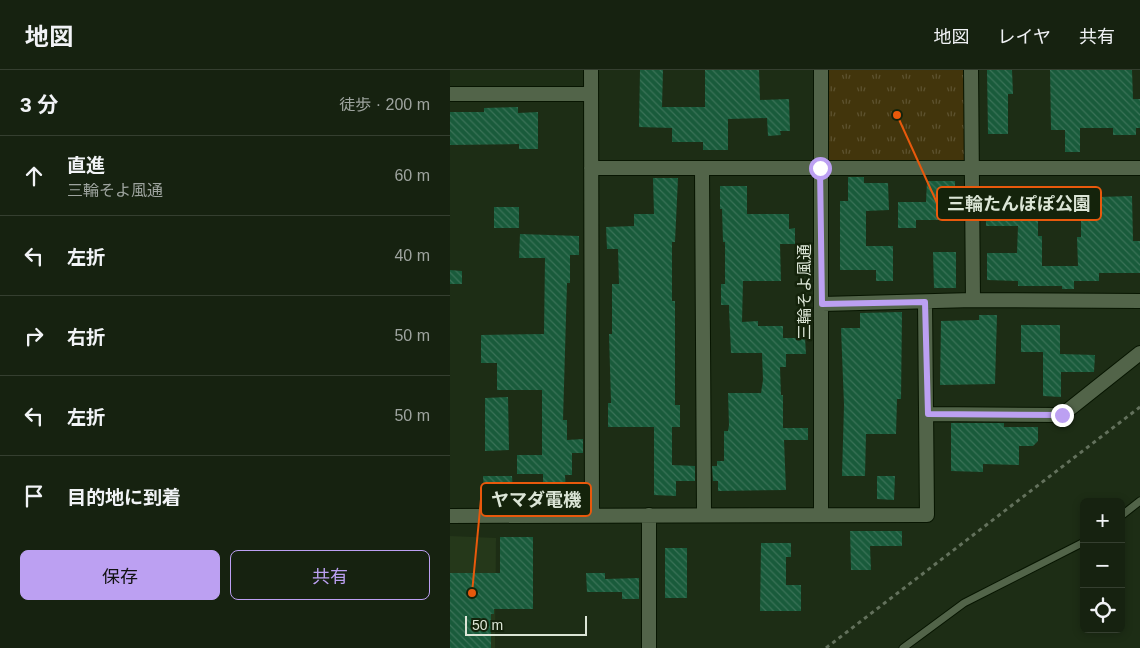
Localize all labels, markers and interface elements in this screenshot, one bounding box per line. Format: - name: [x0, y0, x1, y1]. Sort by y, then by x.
- text: 地図: [25, 23, 73, 50]
- text: 地図: [934, 27, 970, 47]
- text: レイヤ: [998, 27, 1051, 47]
- text: 共有: [1079, 27, 1115, 47]
- text: 3 分: [20, 93, 59, 116]
- text: 徒歩 · 200 m: [339, 96, 430, 113]
- text: 直進: [67, 155, 105, 176]
- route start: [809, 157, 832, 180]
- icon: ahead: [20, 162, 48, 190]
- text: 60 m: [394, 167, 430, 184]
- text: 三輪そよ風通: [67, 182, 163, 199]
- callout: 三輪たんぽぽ公園: [937, 187, 1101, 220]
- text: 三輪たんぽぽ公園: [947, 194, 1091, 214]
- icon: left: [20, 242, 48, 270]
- street label: 三輪そよ風通: [796, 244, 813, 340]
- text: 左折: [67, 247, 105, 268]
- text: 40 m: [394, 247, 430, 264]
- icon: right: [20, 322, 48, 350]
- text: 右折: [67, 327, 105, 348]
- text: 50 m: [394, 327, 430, 344]
- icon: left: [20, 402, 48, 430]
- route end: [1051, 404, 1074, 427]
- text: 左折: [67, 407, 105, 428]
- text: 50 m: [394, 407, 430, 424]
- icon: arrive: [20, 482, 48, 510]
- callout: ヤマダ電機: [481, 483, 591, 516]
- text: 目的地に到着: [67, 487, 181, 508]
- text: ヤマダ電機: [491, 490, 582, 510]
- map controls: [1080, 498, 1125, 633]
- button: +: [1080, 498, 1125, 543]
- button: −: [1080, 543, 1125, 588]
- button: 保存: [20, 550, 220, 600]
- button: 共有: [230, 550, 430, 600]
- button: locate: [1080, 588, 1125, 633]
- scale bar: [465, 613, 588, 636]
- text: 50 m: [472, 617, 503, 633]

